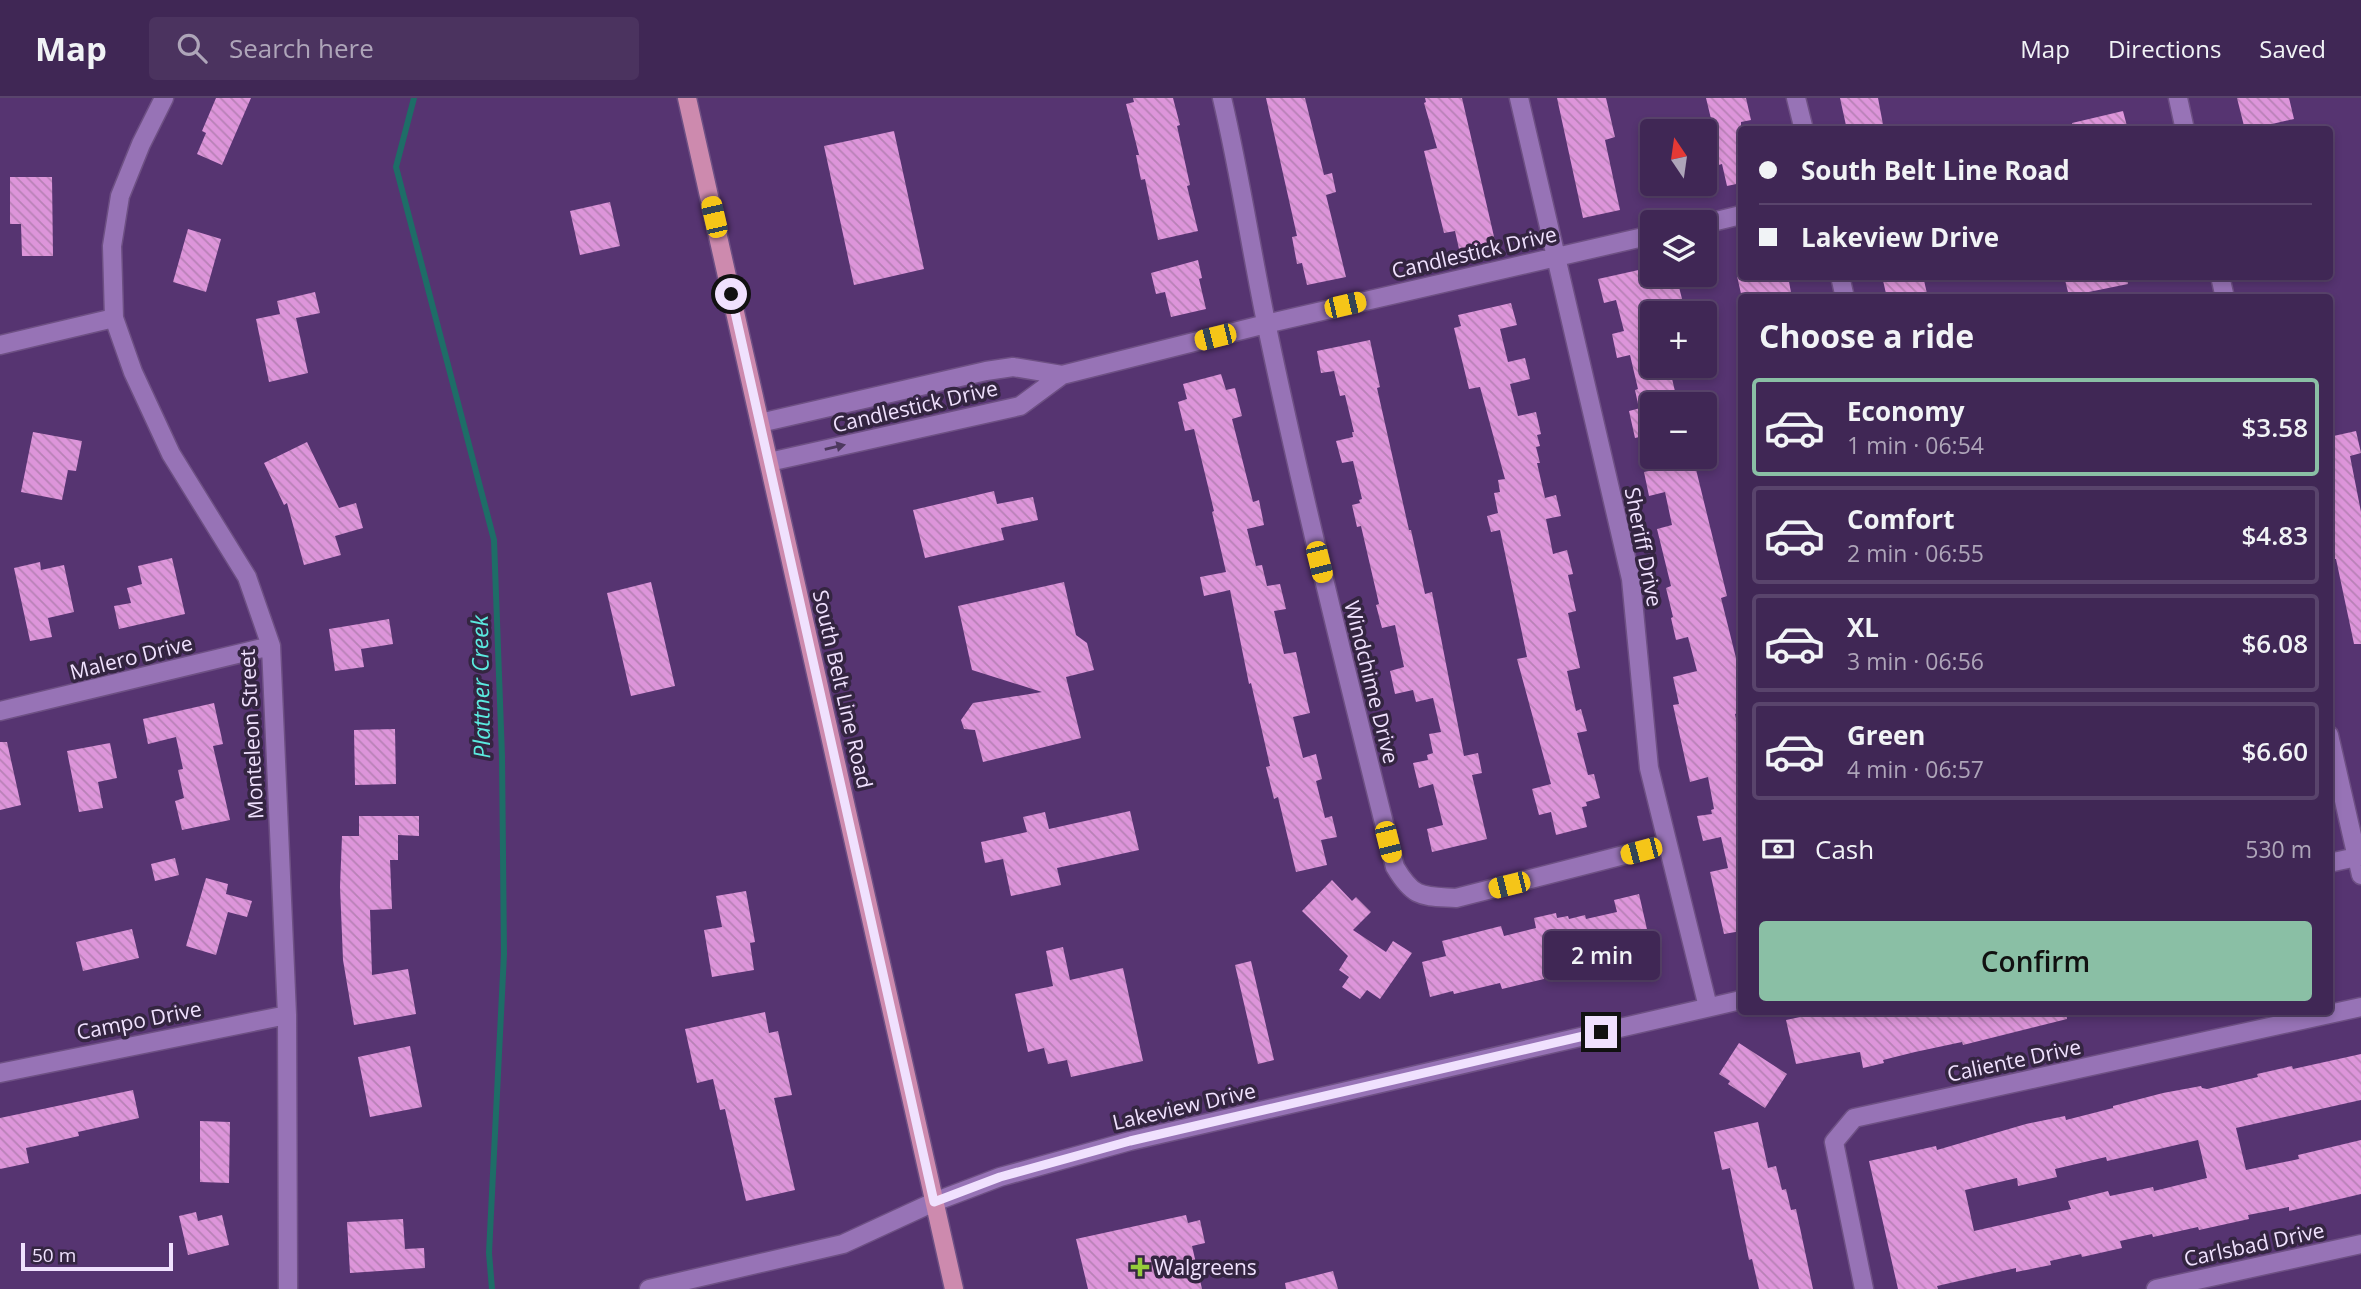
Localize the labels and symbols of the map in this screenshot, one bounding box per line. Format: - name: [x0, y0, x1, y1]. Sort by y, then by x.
- north arrow: [1640, 119, 1717, 196]
- car: [700, 194, 729, 240]
- street label: Candlestick Drive: [1389, 219, 1559, 285]
- route start: [715, 278, 747, 310]
- car: [1323, 290, 1368, 320]
- car: [1193, 322, 1238, 352]
- street label: Candlestick Drive: [830, 373, 1000, 439]
- one-way arrow: [825, 441, 847, 452]
- street label: Sheriff Drive: [1619, 485, 1669, 609]
- car: [1304, 539, 1335, 585]
- street label: South Belt Line Road: [807, 587, 879, 791]
- street label: Windchime Drive: [1338, 598, 1406, 766]
- water label: Plattner Creek: [463, 614, 497, 759]
- street label: Malero Drive: [67, 628, 195, 686]
- street label: Monteleon Street: [233, 648, 269, 820]
- car: [1373, 819, 1404, 865]
- car: [1618, 835, 1665, 867]
- car: [1487, 870, 1532, 900]
- callout: 2 min: [1543, 930, 1659, 979]
- street label: Campo Drive: [74, 994, 204, 1046]
- route end: [1585, 1016, 1617, 1048]
- street label: Caliente Drive: [1944, 1032, 2084, 1088]
- street label: Lakeview Drive: [1110, 1076, 1258, 1136]
- street label: Carlsbad Drive: [2181, 1215, 2327, 1273]
- scale bar: [21, 1240, 173, 1272]
- place label: Walgreens: [1154, 1253, 1257, 1281]
- marker: Walgreens: [1132, 1259, 1148, 1275]

